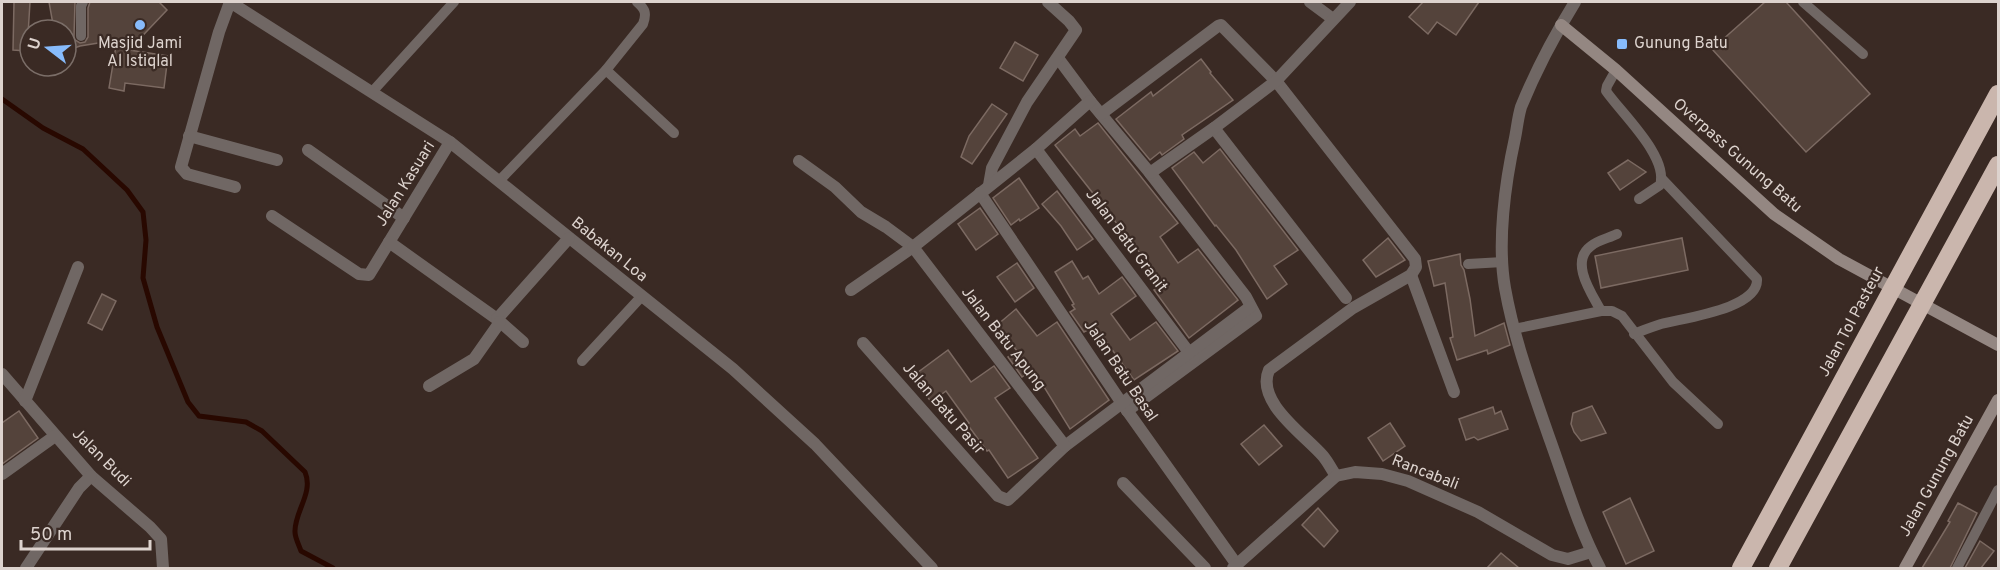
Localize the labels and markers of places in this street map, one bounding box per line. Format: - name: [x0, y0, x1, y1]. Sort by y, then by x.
- marker: Masjid Jami Al Istiqlal: [133, 18, 147, 32]
- place label: Masjid Jami Al Istiqlal: [98, 34, 182, 72]
- place label: Gunung Batu: [1634, 34, 1728, 54]
- marker: Gunung Batu: [1615, 37, 1629, 51]

